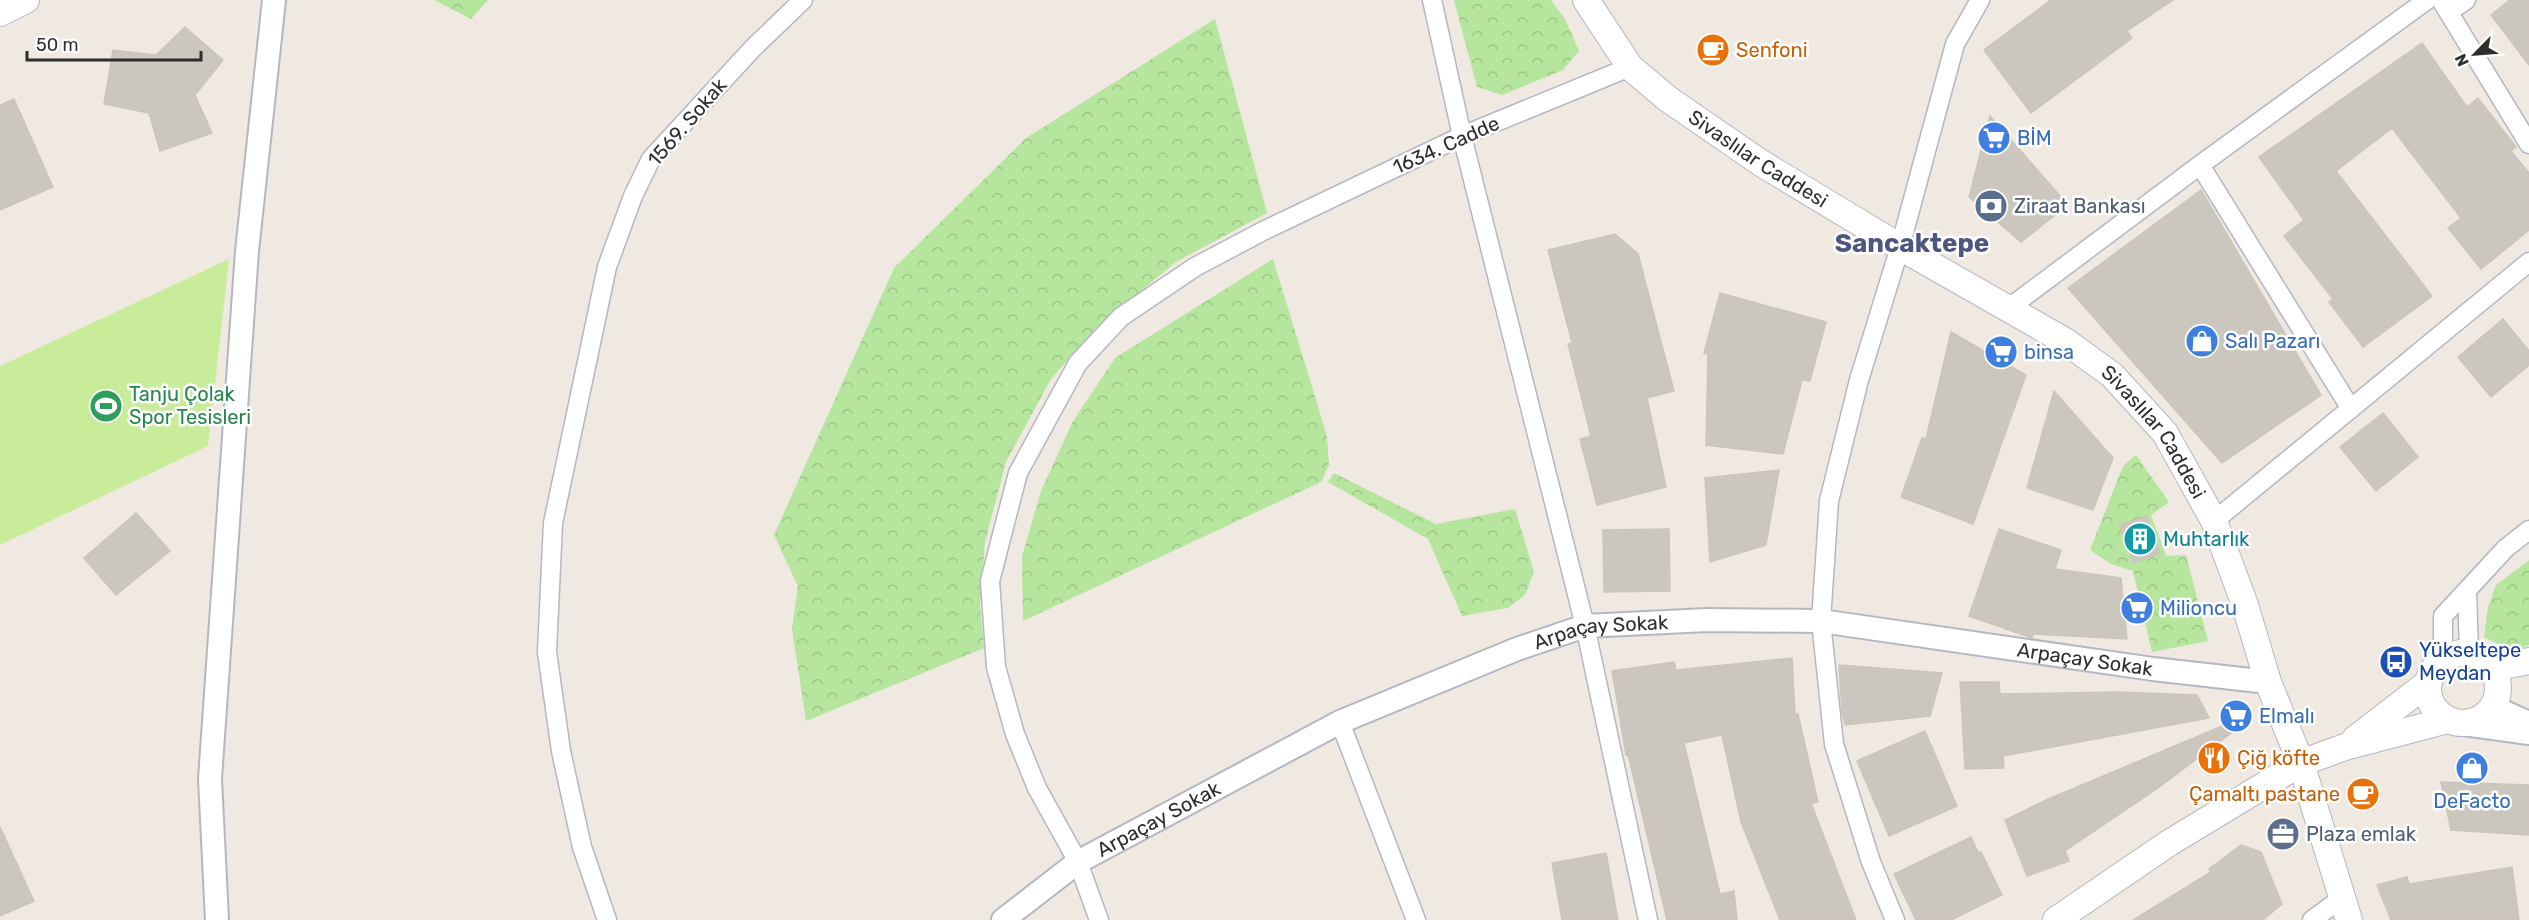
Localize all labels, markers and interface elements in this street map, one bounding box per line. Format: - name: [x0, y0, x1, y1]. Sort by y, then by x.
- scale bar: [27, 24, 201, 62]
- north arrow: [2445, 24, 2505, 84]
- cafe icon: Senfoni: [1695, 32, 1731, 68]
- text: 50 m: [36, 34, 79, 56]
- place label: Senfoni: [1736, 38, 1808, 62]
- text: N: [2451, 51, 2473, 69]
- street label: 1569. Sokak: [642, 73, 732, 171]
- street label: Sivaslılar Caddesi: [1684, 105, 1832, 213]
- street label: 1634. Cadde: [1389, 111, 1503, 179]
- supermarket icon: BİM: [1976, 120, 2012, 156]
- place label: BİM: [2017, 126, 2052, 150]
- bank icon: Ziraat Bankası: [1973, 188, 2009, 224]
- place label: Ziraat Bankası: [2014, 194, 2146, 218]
- district label: Sancaktepe: [1835, 228, 1989, 259]
- shop icon: Salı Pazarı: [2184, 323, 2220, 359]
- place label: Salı Pazarı: [2225, 329, 2320, 353]
- supermarket icon: binsa: [1983, 334, 2019, 370]
- place label: binsa: [2024, 340, 2074, 364]
- street label: Sivaslılar Caddesi: [2097, 360, 2211, 503]
- place label: Tanju Çolak Spor Tesisleri: [129, 382, 251, 429]
- sports icon: Tanju Çolak Spor Tesisleri: [88, 388, 124, 424]
- building icon: Muhtarlık: [2122, 521, 2158, 557]
- place label: Muhtarlık: [2163, 527, 2250, 551]
- supermarket icon: Milioncu: [2119, 590, 2155, 626]
- place label: Milioncu: [2160, 596, 2237, 620]
- street label: Arpaçay Sokak: [1531, 610, 1669, 654]
- street label: Arpaçay Sokak: [2016, 638, 2155, 681]
- place label: Yükseltepe Meydan: [2419, 638, 2521, 685]
- bus stop icon: Yükseltepe Meydan: [2378, 644, 2414, 680]
- supermarket icon: Elmalı: [2218, 698, 2254, 734]
- place label: Elmalı: [2259, 704, 2315, 728]
- restaurant icon: Çiğ köfte: [2196, 740, 2232, 776]
- place label: Çiğ köfte: [2237, 746, 2320, 770]
- shop icon: DeFacto: [2454, 750, 2490, 786]
- street label: Arpaçay Sokak: [1092, 776, 1225, 862]
- cafe icon: Çamaltı pastane: [2345, 776, 2381, 812]
- place label: Çamaltı pastane: [2189, 782, 2340, 806]
- place label: DeFacto: [2433, 789, 2511, 813]
- office icon: Plaza emlak: [2265, 816, 2301, 852]
- place label: Plaza emlak: [2306, 822, 2417, 846]

